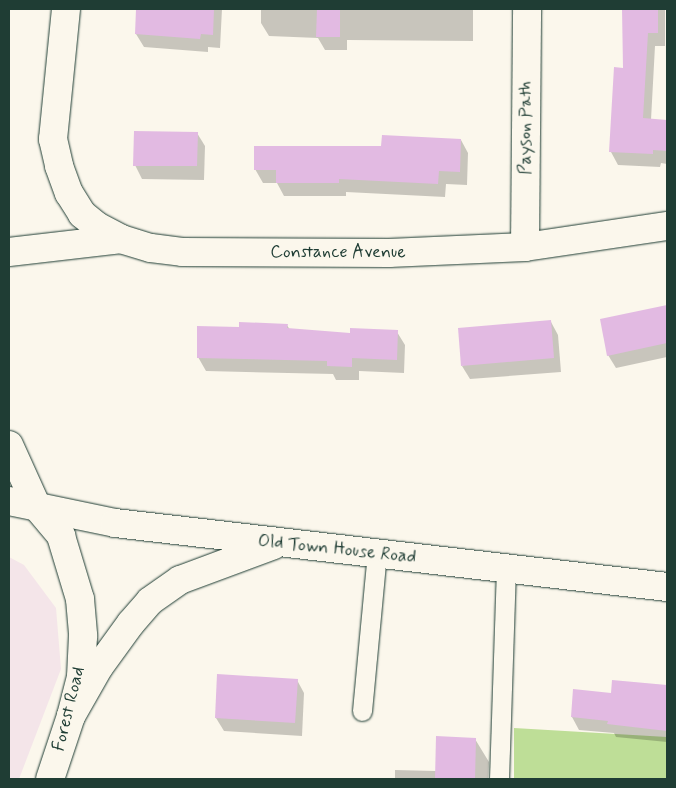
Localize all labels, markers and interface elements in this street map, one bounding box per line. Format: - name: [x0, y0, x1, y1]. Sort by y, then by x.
- street label: Payson Path: [515, 82, 537, 174]
- street label: Constance Avenue: [269, 241, 407, 263]
- street label: Old Town House Road: [256, 530, 418, 568]
- street label: Forest Road: [48, 665, 90, 753]

